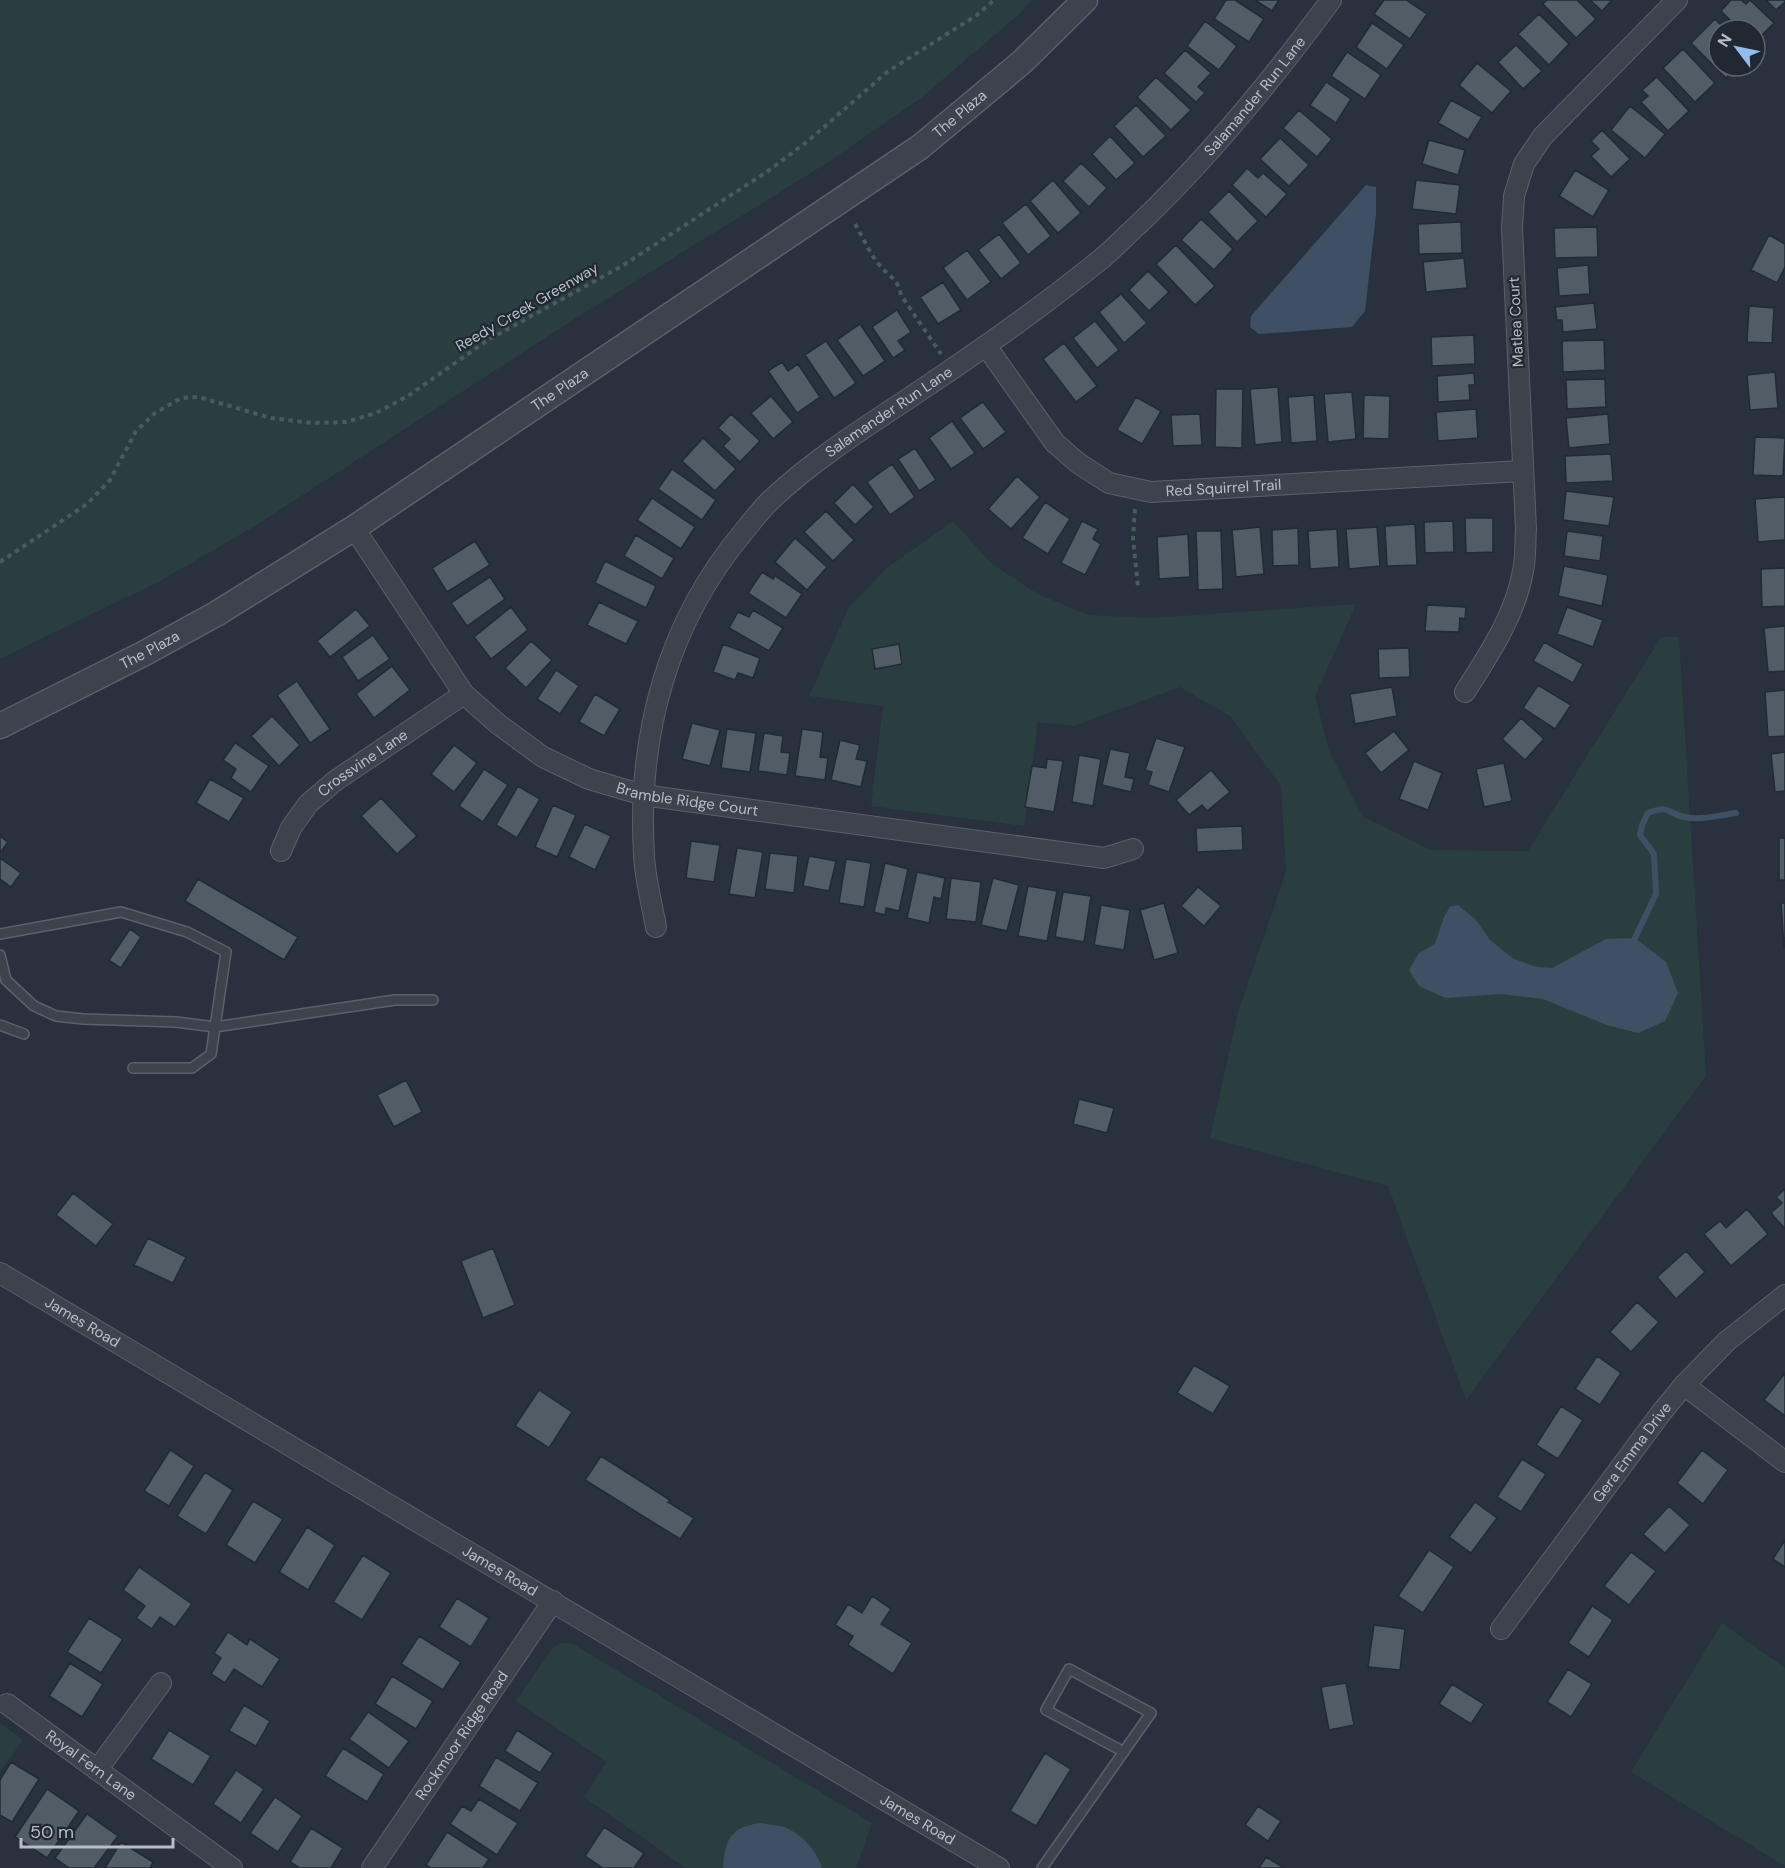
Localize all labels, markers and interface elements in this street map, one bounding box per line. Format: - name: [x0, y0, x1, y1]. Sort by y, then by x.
- north arrow: [1707, 18, 1767, 78]
- text: N: [1713, 30, 1737, 51]
- street label: Salamander Run Lane: [1200, 32, 1310, 160]
- street label: The Plaza: [928, 85, 991, 142]
- street label: Reedy Creek Greenway: [452, 258, 603, 356]
- street label: Matlea Court: [1504, 276, 1528, 368]
- street label: Salamander Run Lane: [821, 362, 956, 462]
- street label: The Plaza: [527, 363, 592, 416]
- street label: Red Squirrel Trail: [1165, 475, 1282, 501]
- street label: The Plaza: [117, 626, 183, 674]
- street label: Crossvine Lane: [314, 725, 412, 801]
- street label: Bramble Ridge Court: [614, 778, 760, 821]
- street label: James Road: [41, 1292, 124, 1352]
- street label: Gera Emma Drive: [1588, 1398, 1676, 1507]
- street label: James Road: [459, 1541, 541, 1601]
- street label: Rockmoor Ridge Road: [411, 1667, 513, 1804]
- street label: Royal Fern Lane: [42, 1725, 141, 1805]
- street label: James Road: [876, 1789, 959, 1850]
- scale bar: [21, 1811, 172, 1849]
- text: 50 m: [30, 1820, 74, 1844]

